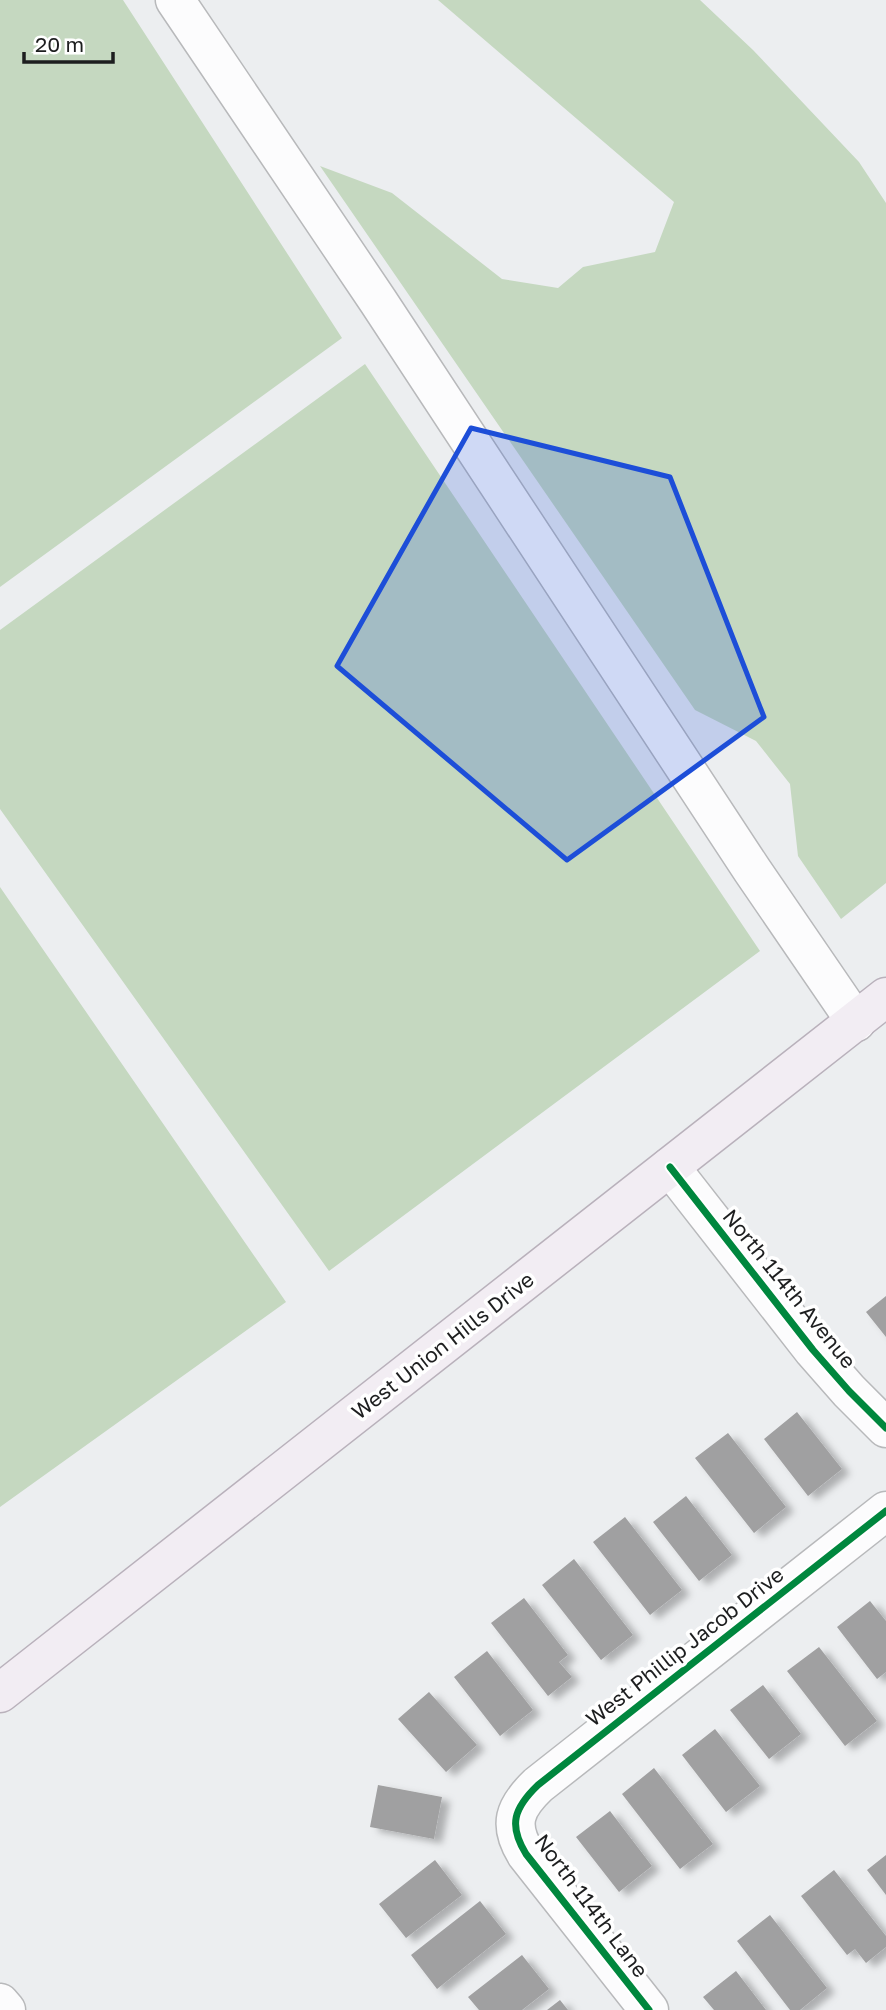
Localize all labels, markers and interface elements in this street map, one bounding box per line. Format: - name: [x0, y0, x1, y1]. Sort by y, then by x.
- scale bar: [24, 21, 114, 65]
- text: 20 m: [35, 31, 84, 57]
- street label: North 114th Avenue: [717, 1203, 862, 1373]
- street label: West Union Hills Drive: [346, 1266, 539, 1425]
- street label: West Phillip Jacob Drive: [580, 1561, 788, 1731]
- street label: North 114th Lane: [529, 1829, 654, 1982]

